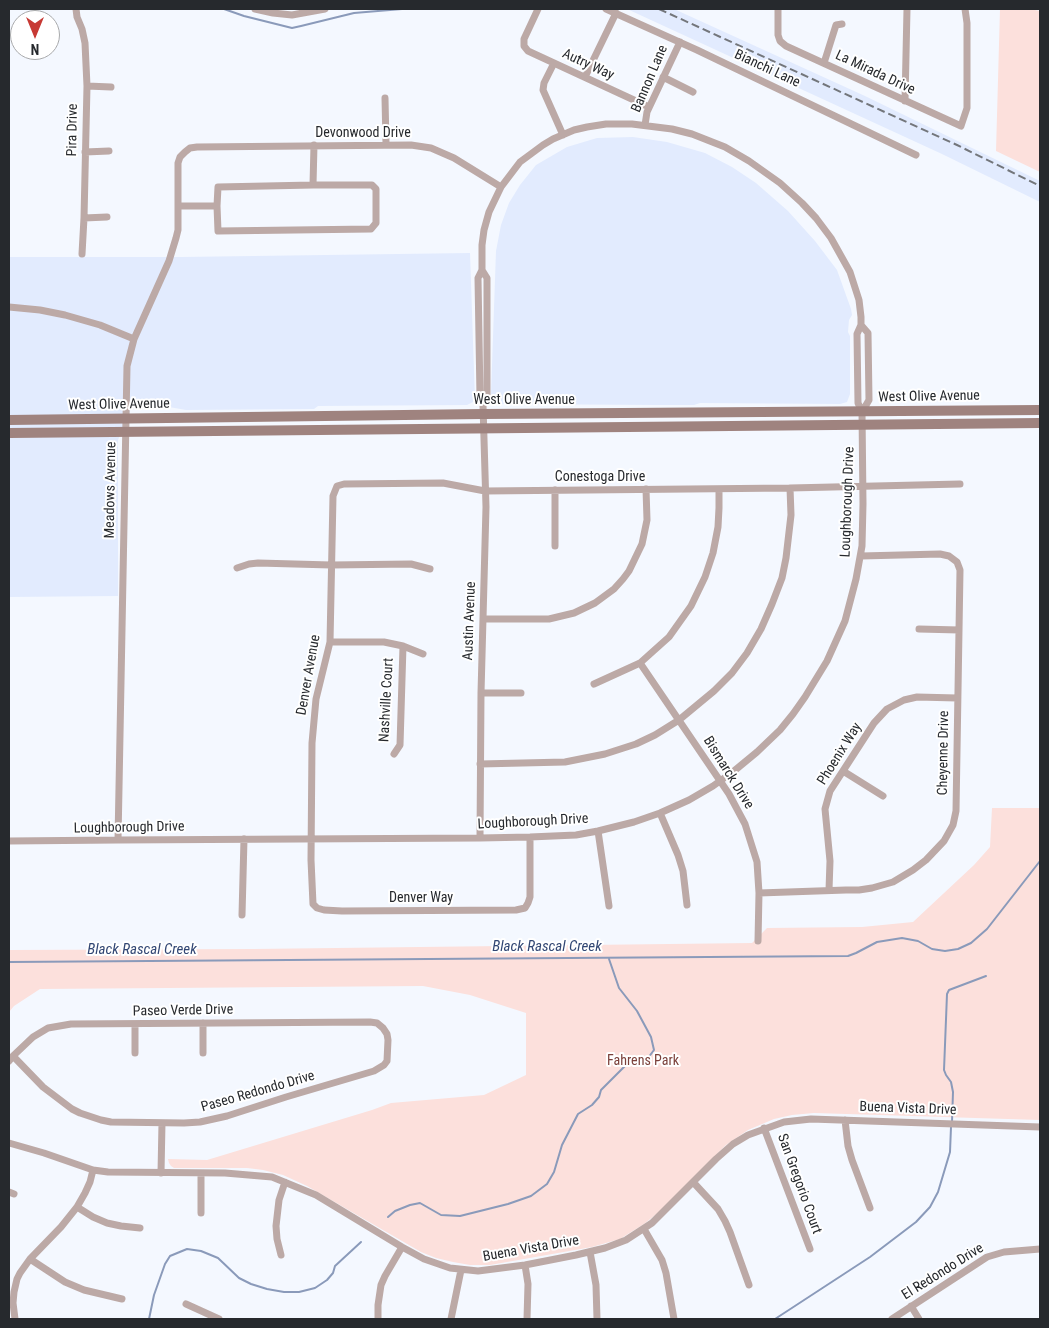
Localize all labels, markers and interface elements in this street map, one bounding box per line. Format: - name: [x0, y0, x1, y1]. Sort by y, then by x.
- north arrow: [10, 10, 60, 60]
- text: N: [31, 41, 39, 57]
- street label: Bannon Lane: [628, 43, 672, 115]
- street label: Autry Way: [559, 46, 617, 84]
- street label: Bianchi Lane: [731, 46, 803, 92]
- street label: La Mirada Drive: [833, 47, 917, 99]
- street label: Pira Drive: [64, 103, 82, 157]
- street label: Devonwood Drive: [315, 125, 411, 141]
- street label: West Olive Avenue: [878, 388, 980, 406]
- street label: West Olive Avenue: [473, 392, 575, 408]
- street label: West Olive Avenue: [68, 396, 170, 414]
- street label: Meadows Avenue: [102, 441, 120, 539]
- street label: Loughborough Drive: [838, 446, 858, 558]
- street label: Conestoga Drive: [555, 469, 645, 485]
- street label: Austin Avenue: [460, 581, 480, 661]
- street label: Denver Avenue: [294, 633, 324, 717]
- street label: Nashville Court: [376, 657, 398, 743]
- street label: Cheyenne Drive: [935, 710, 953, 796]
- street label: Phoenix Way: [814, 720, 866, 788]
- street label: Bismarck Drive: [699, 734, 757, 812]
- street label: Loughborough Drive: [477, 811, 589, 833]
- street label: Loughborough Drive: [73, 819, 185, 837]
- street label: Denver Way: [389, 890, 453, 906]
- water label: Black Rascal Creek: [492, 938, 602, 956]
- water label: Black Rascal Creek: [87, 941, 197, 959]
- street label: Paseo Verde Drive: [133, 1002, 233, 1020]
- park label: Fahrens Park: [607, 1053, 679, 1069]
- street label: Paseo Redondo Drive: [199, 1068, 317, 1116]
- street label: Buena Vista Drive: [859, 1099, 957, 1119]
- street label: San Gregorio Court: [773, 1132, 825, 1236]
- street label: Buena Vista Drive: [482, 1232, 580, 1266]
- street label: El Redondo Drive: [899, 1240, 987, 1304]

